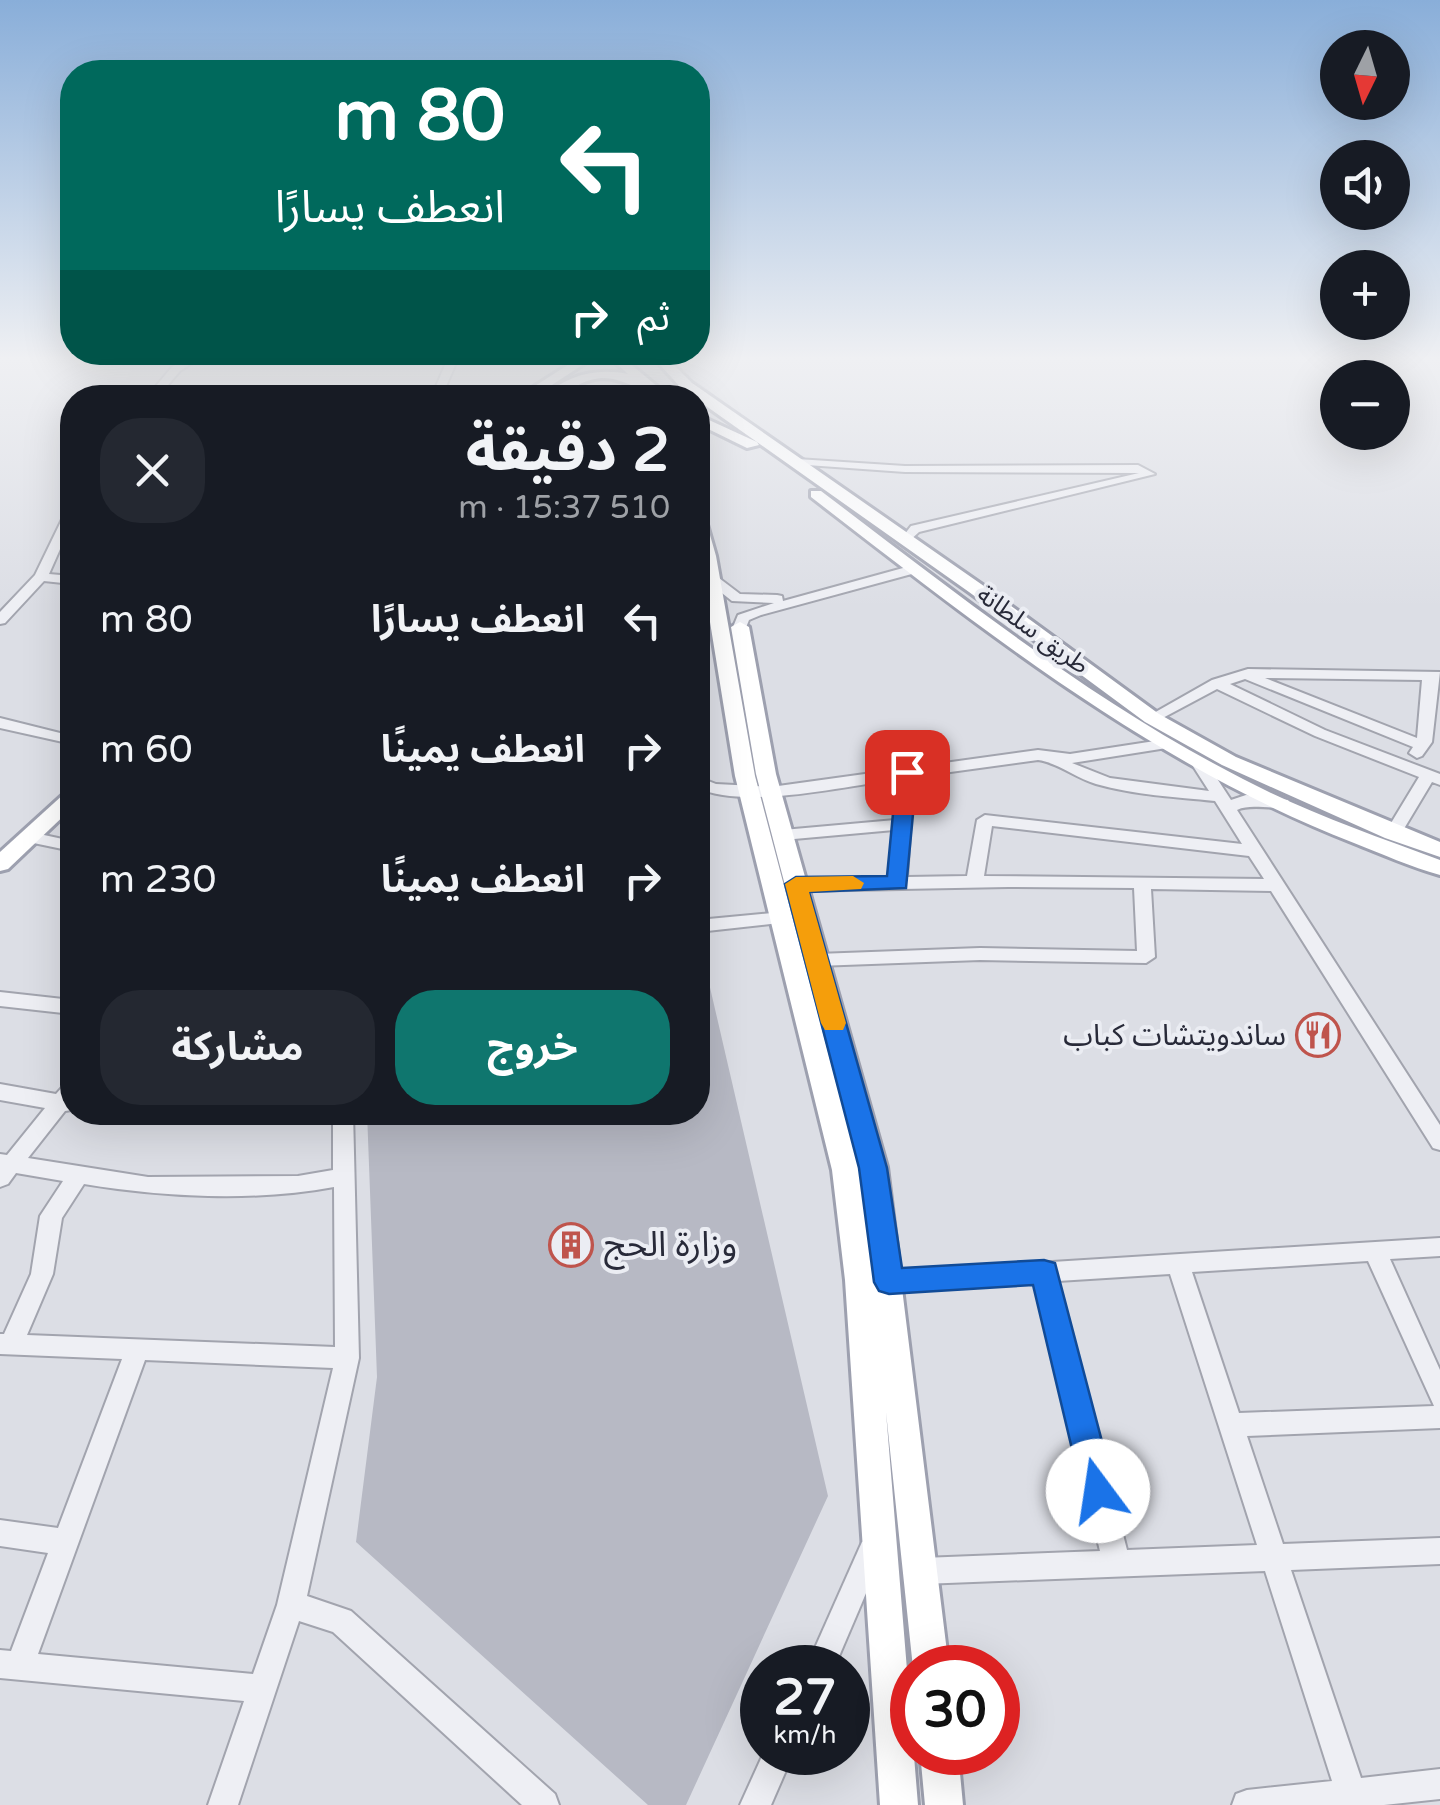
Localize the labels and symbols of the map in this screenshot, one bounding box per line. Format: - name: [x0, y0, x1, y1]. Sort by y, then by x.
- north arrow: [1320, 30, 1410, 120]
- street label: طريق سلطانة: [971, 579, 1095, 681]
- pin: [865, 730, 950, 815]
- restaurant icon: ساندويتشات كباب: [1295, 1012, 1341, 1058]
- place label: ساندويتشات كباب: [1063, 1017, 1286, 1054]
- building icon: وزارة الحج: [548, 1222, 594, 1268]
- place label: وزارة الحج: [604, 1224, 737, 1270]
- position arrow: [1046, 1439, 1150, 1543]
- speed limit sign: 30: [890, 1645, 1020, 1775]

